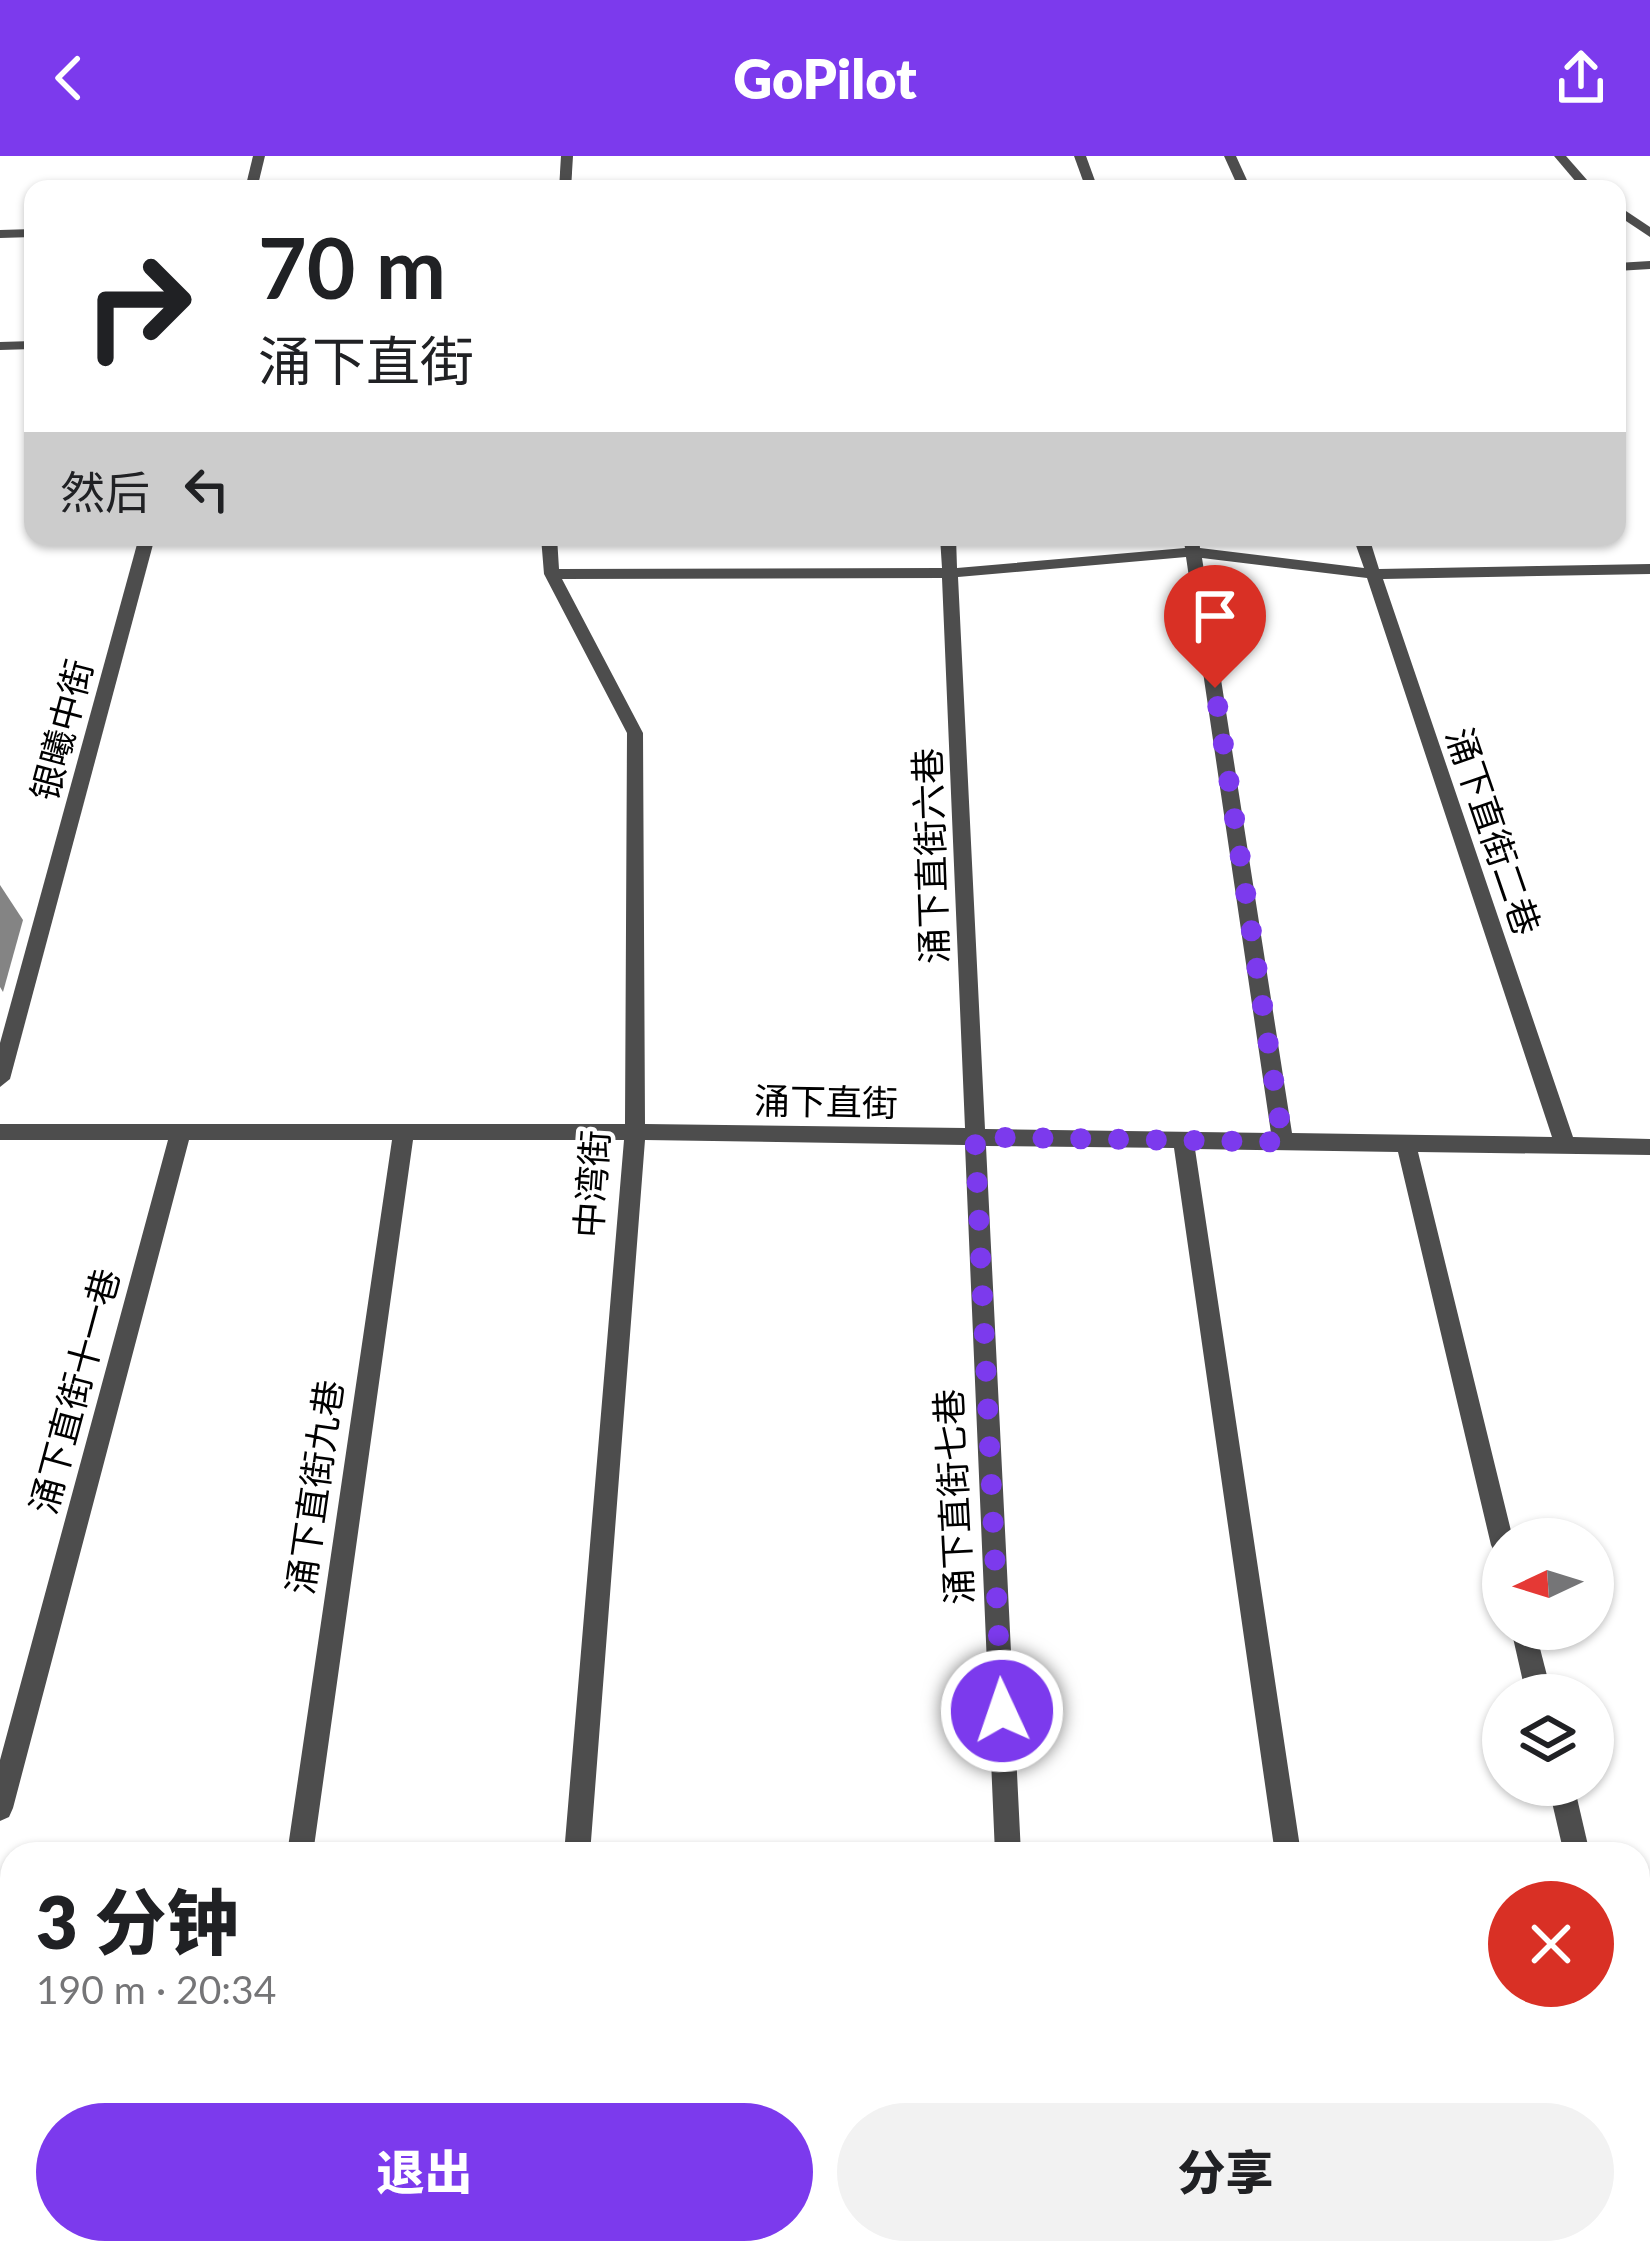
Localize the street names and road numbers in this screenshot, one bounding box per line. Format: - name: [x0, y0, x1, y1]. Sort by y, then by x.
- street label: 银曦中街: [21, 655, 101, 805]
- street label: 涌下直街二巷: [1438, 722, 1550, 940]
- street label: 涌下直街六巷: [904, 747, 956, 965]
- street label: 涌下直街: [754, 1078, 898, 1124]
- street label: 中湾街: [565, 1129, 617, 1239]
- street label: 涌下直街十一巷: [20, 1264, 128, 1518]
- street label: 涌下直街九巷: [277, 1377, 351, 1597]
- street label: 涌下直街七巷: [925, 1388, 981, 1606]

